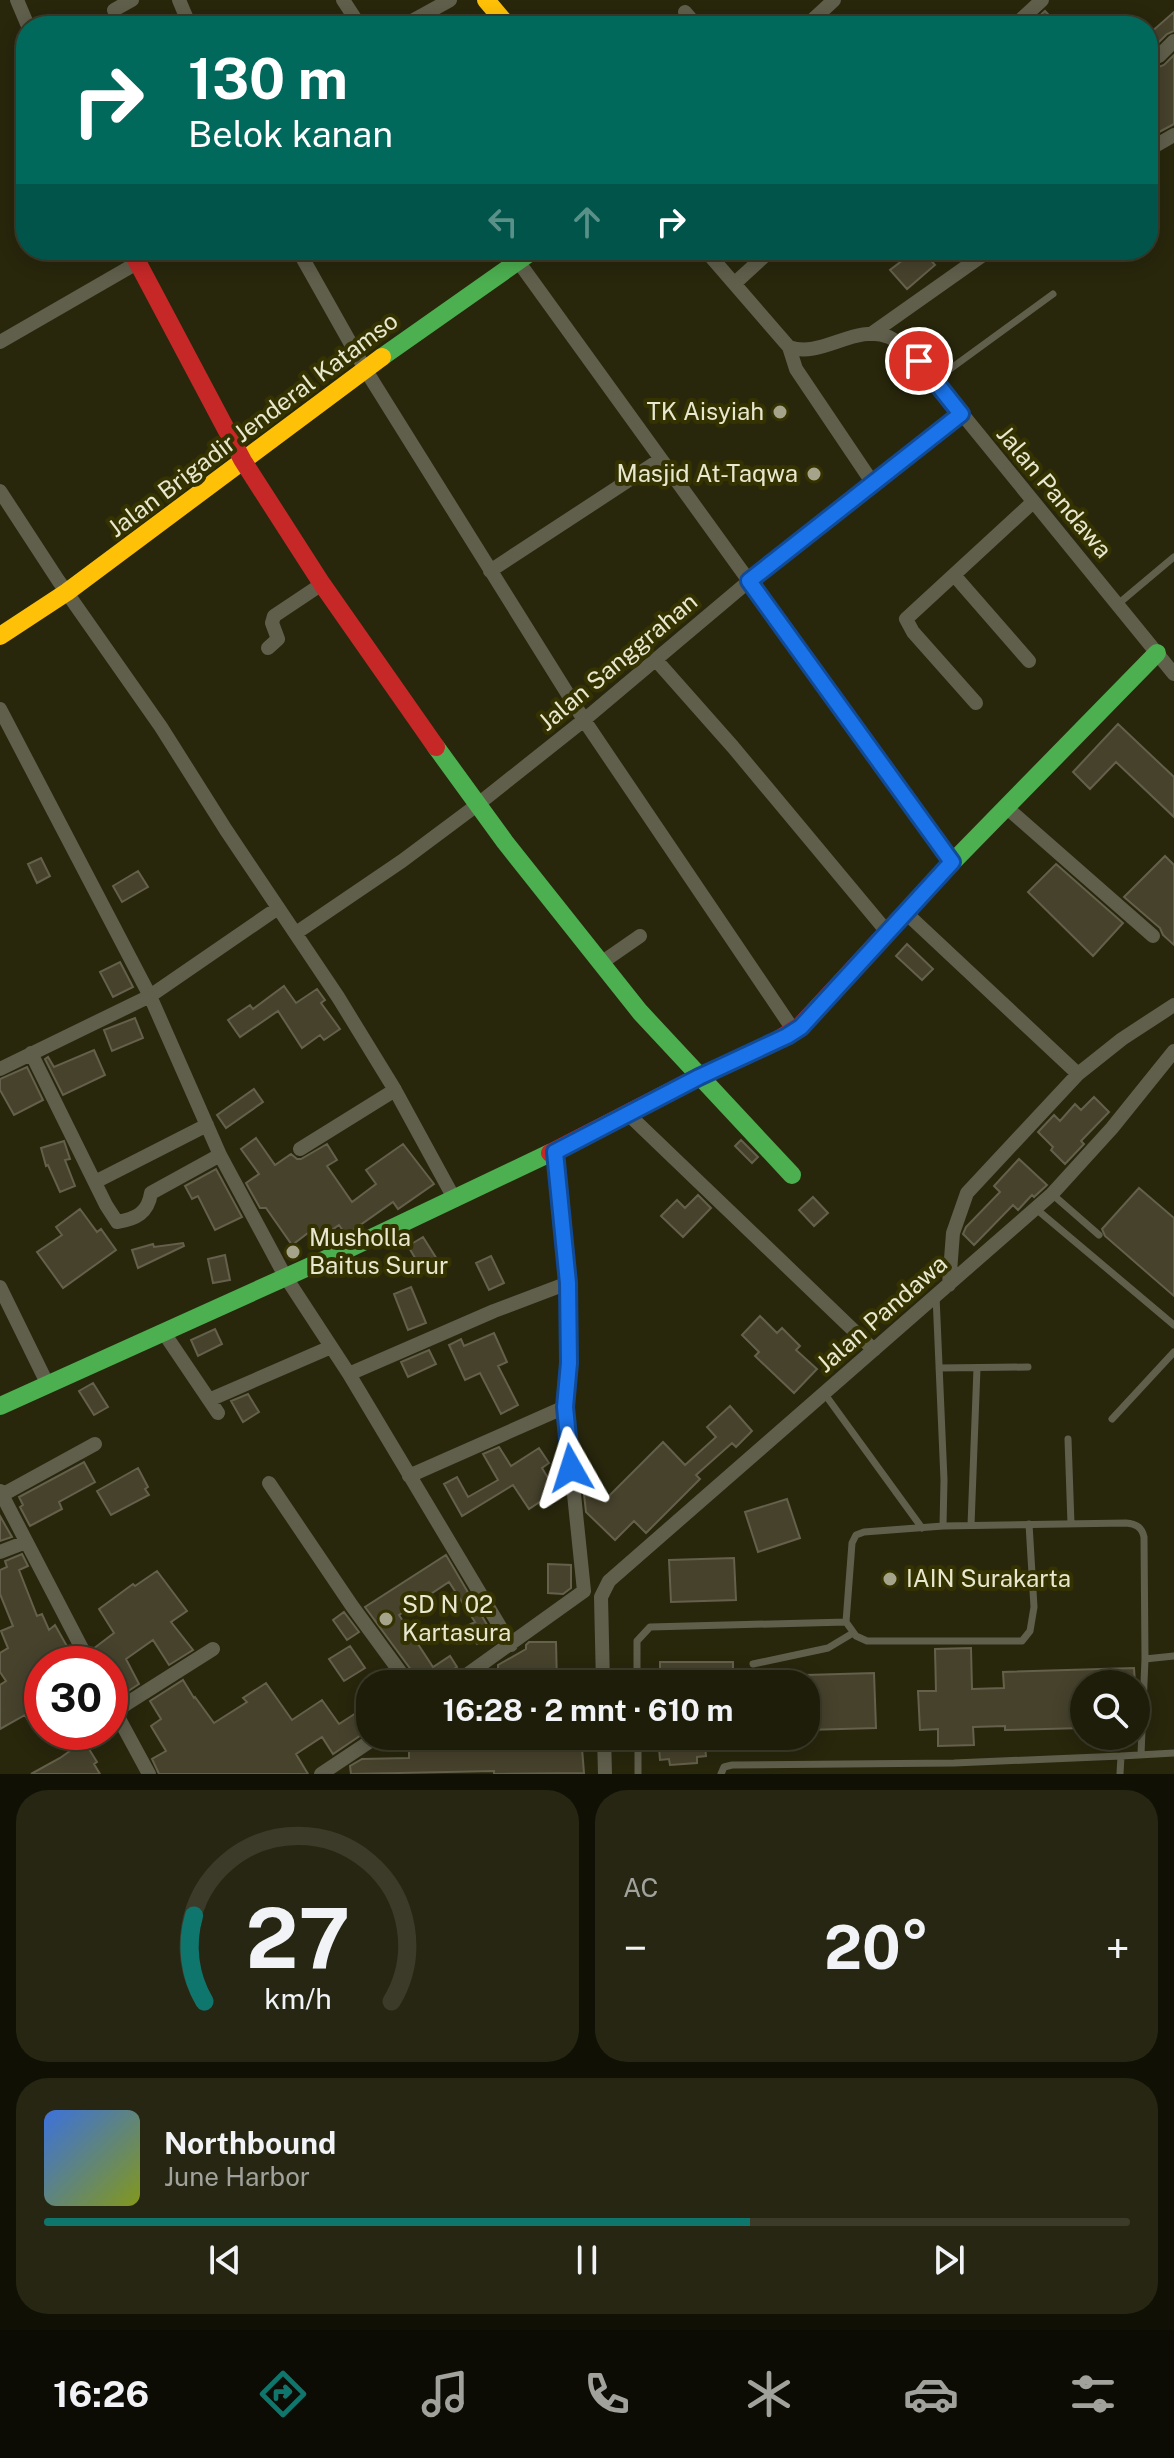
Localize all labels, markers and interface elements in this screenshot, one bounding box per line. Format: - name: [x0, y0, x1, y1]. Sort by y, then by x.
- text: 130 m: [188, 46, 348, 112]
- icon: right: [56, 48, 160, 152]
- text: Belok kanan: [188, 113, 393, 155]
- icon: left: [481, 200, 525, 244]
- icon: ahead: [565, 200, 609, 244]
- icon: right: [649, 200, 693, 244]
- street label: Jalan Brigadir Jenderal Katamso: [102, 306, 403, 542]
- pin: [885, 327, 953, 395]
- icon: arrive: [897, 339, 941, 383]
- place label: TK Aisyiah: [647, 397, 764, 425]
- marker: TK Aisyiah: [771, 403, 789, 421]
- street label: Jalan Pandawa: [991, 420, 1118, 563]
- place label: Masjid At-Taqwa: [616, 459, 798, 487]
- marker: Masjid At-Taqwa: [805, 465, 823, 483]
- street label: Jalan Sanggrahan: [532, 587, 702, 736]
- place label: Musholla Baitus Surur: [309, 1223, 448, 1279]
- marker: Musholla Baitus Surur: [284, 1243, 302, 1261]
- street label: Jalan Pandawa: [810, 1249, 952, 1378]
- position arrow: [529, 1426, 613, 1510]
- place label: IAIN Surakarta: [906, 1564, 1071, 1592]
- marker: IAIN Surakarta: [881, 1570, 899, 1588]
- place label: SD N 02 Kartasura: [402, 1590, 511, 1646]
- marker: SD N 02 Kartasura: [377, 1610, 395, 1628]
- speed limit sign: 30: [24, 1646, 128, 1750]
- map controls: [1070, 1670, 1150, 1750]
- button: search: [1070, 1670, 1150, 1750]
- text: 16:28 · 2 mnt · 610 m: [443, 1692, 733, 1728]
- text: AC: [623, 1872, 658, 1903]
- text: 27: [245, 1889, 350, 1987]
- text: 20°: [824, 1912, 929, 1983]
- text: −: [623, 1922, 647, 1974]
- text: +: [1106, 1922, 1130, 1974]
- text: km/h: [264, 1982, 331, 2015]
- text: Northbound: [164, 2125, 336, 2161]
- text: June Harbor: [164, 2161, 310, 2192]
- icon: previous: [203, 2238, 247, 2282]
- icon: pause: [565, 2238, 609, 2282]
- icon: next: [927, 2238, 971, 2282]
- icon: directions: [255, 2366, 311, 2422]
- icon: music: [417, 2366, 473, 2422]
- icon: phone: [579, 2366, 635, 2422]
- icon: climate: [741, 2366, 797, 2422]
- icon: car: [903, 2366, 959, 2422]
- icon: filters: [1065, 2366, 1121, 2422]
- text: 16:26: [53, 2373, 149, 2415]

